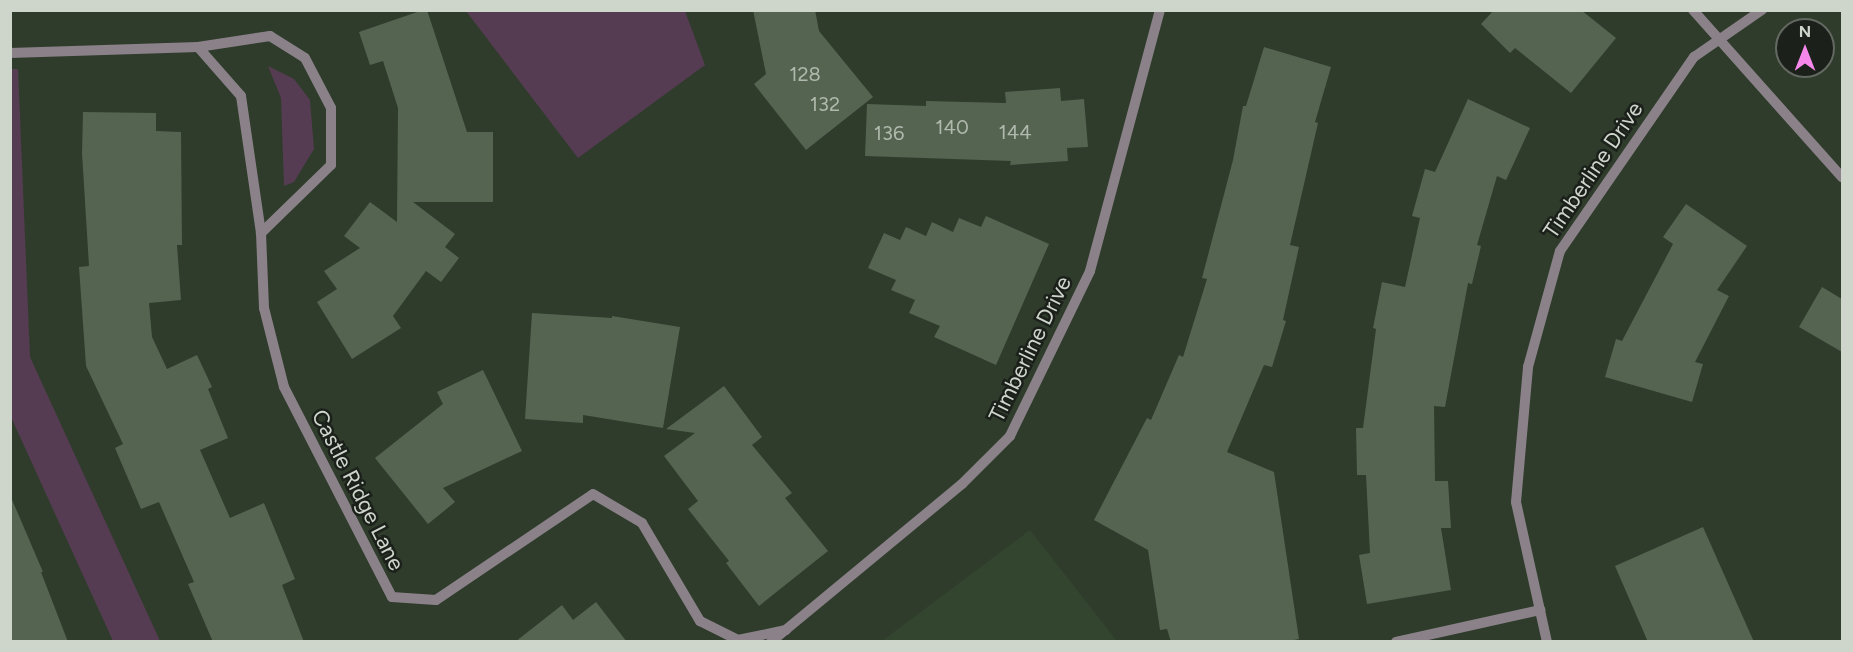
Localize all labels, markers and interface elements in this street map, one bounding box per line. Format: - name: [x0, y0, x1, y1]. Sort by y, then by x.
- north arrow: [1775, 18, 1835, 78]
- text: N: [1799, 22, 1811, 41]
- house number: 128: [789, 62, 821, 86]
- house number: 132: [810, 92, 840, 116]
- street label: Timberline Drive: [1538, 97, 1648, 243]
- house number: 140: [935, 115, 969, 139]
- house number: 144: [998, 120, 1032, 144]
- house number: 136: [874, 121, 904, 145]
- street label: Timberline Drive: [983, 272, 1077, 426]
- street label: Castle Ridge Lane: [306, 405, 410, 575]

